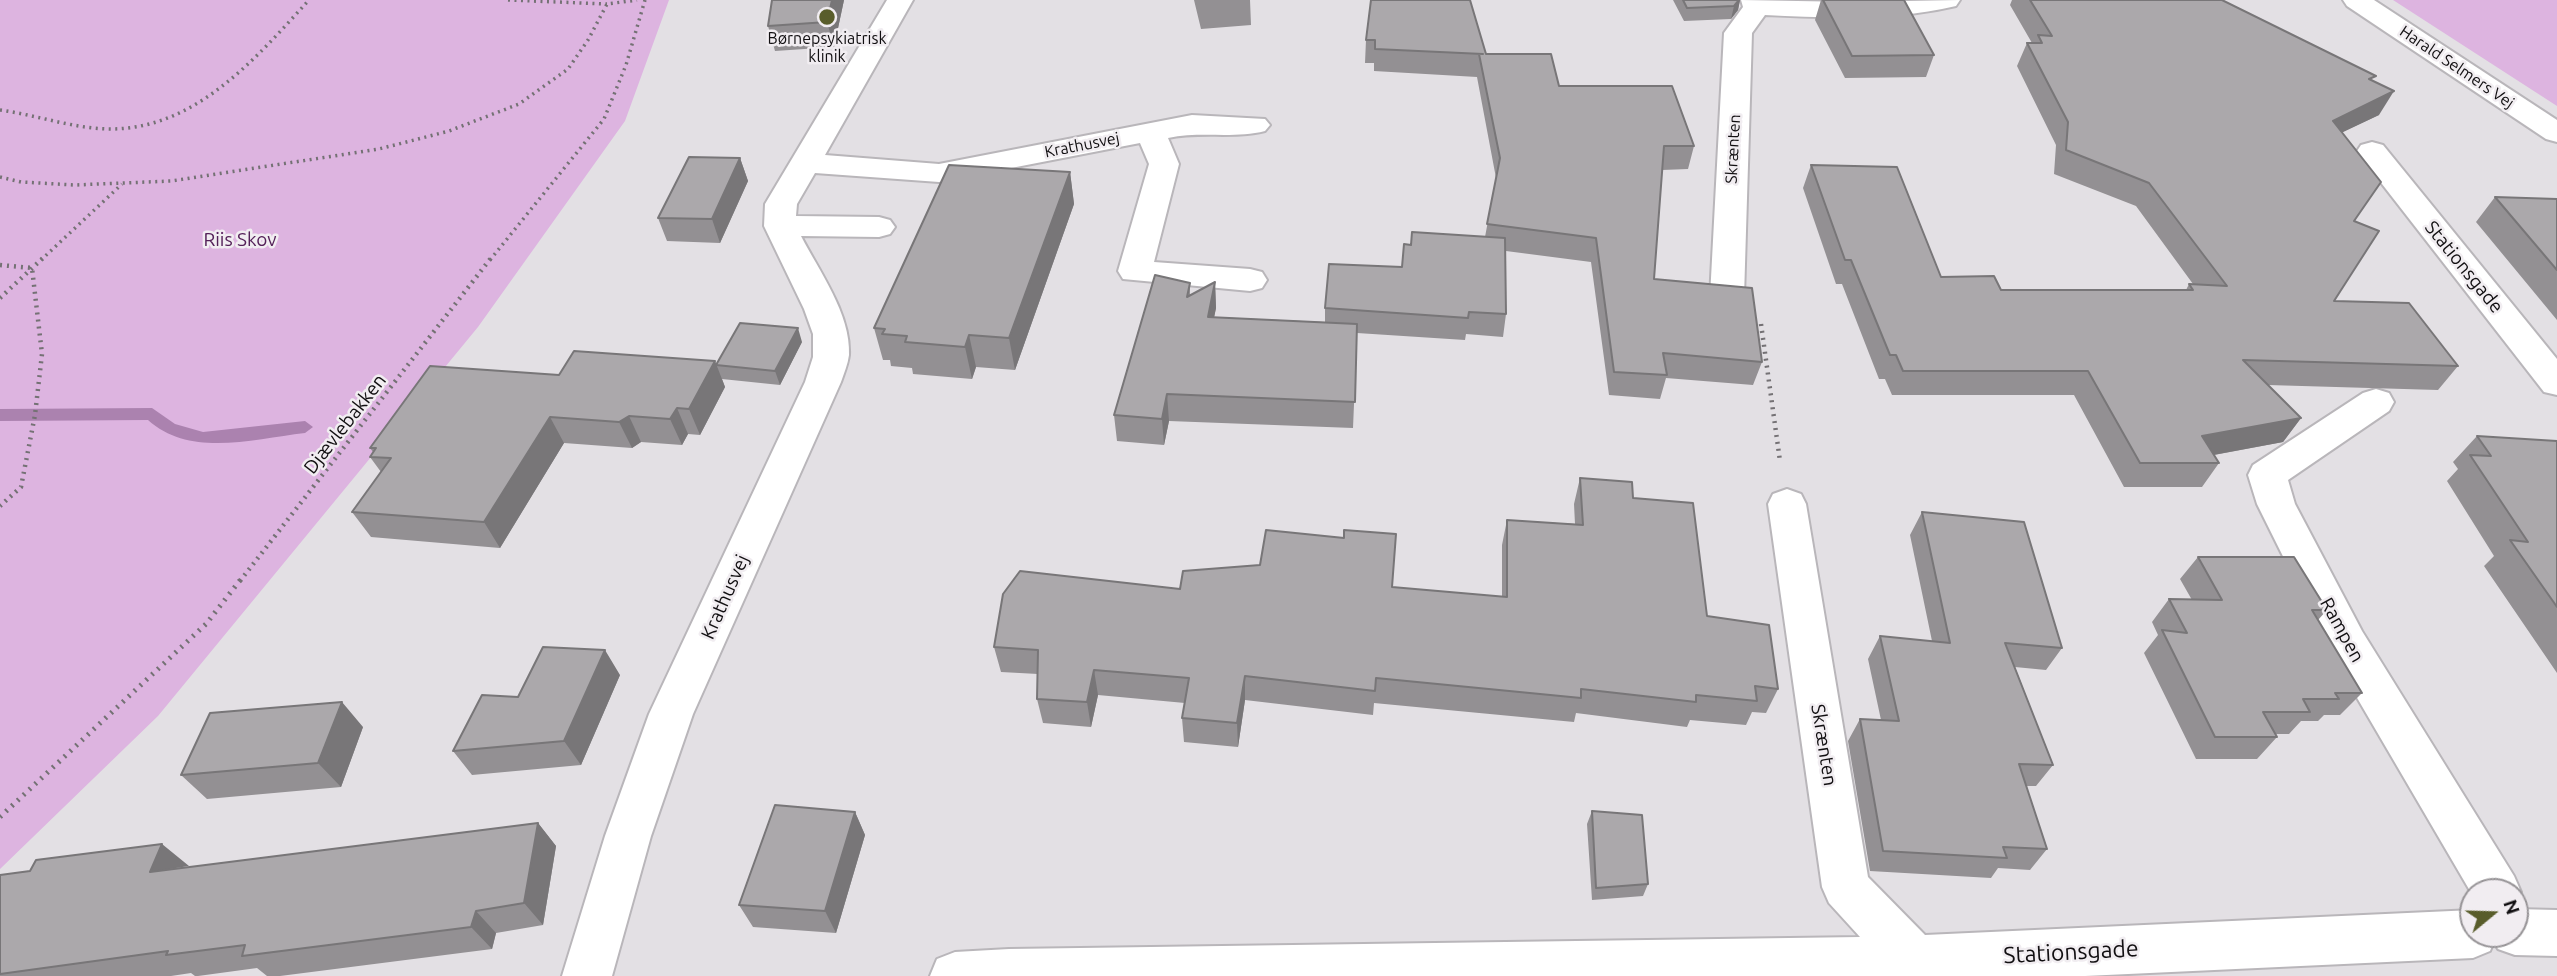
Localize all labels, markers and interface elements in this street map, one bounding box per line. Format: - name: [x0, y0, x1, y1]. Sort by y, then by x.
- marker: Børnepsykiatrisk klinik: [817, 7, 837, 27]
- street label: Harald Selmers Vej: [2396, 22, 2518, 112]
- place label: Børnepsykiatrisk klinik: [767, 29, 887, 67]
- street label: Skrænten: [1722, 114, 1744, 184]
- street label: Krathusvej: [1043, 128, 1121, 162]
- street label: Stationsgade: [2420, 216, 2508, 318]
- park label: Riis Skov: [203, 229, 277, 251]
- street label: Djævlebakken: [299, 370, 391, 478]
- street label: Krathusvej: [696, 551, 754, 643]
- street label: Rampen: [2315, 594, 2369, 666]
- street label: Skrænten: [1806, 702, 1842, 788]
- north arrow: [2459, 878, 2529, 948]
- text: N: [2499, 897, 2525, 917]
- street label: Stationsgade: [2003, 935, 2139, 969]

